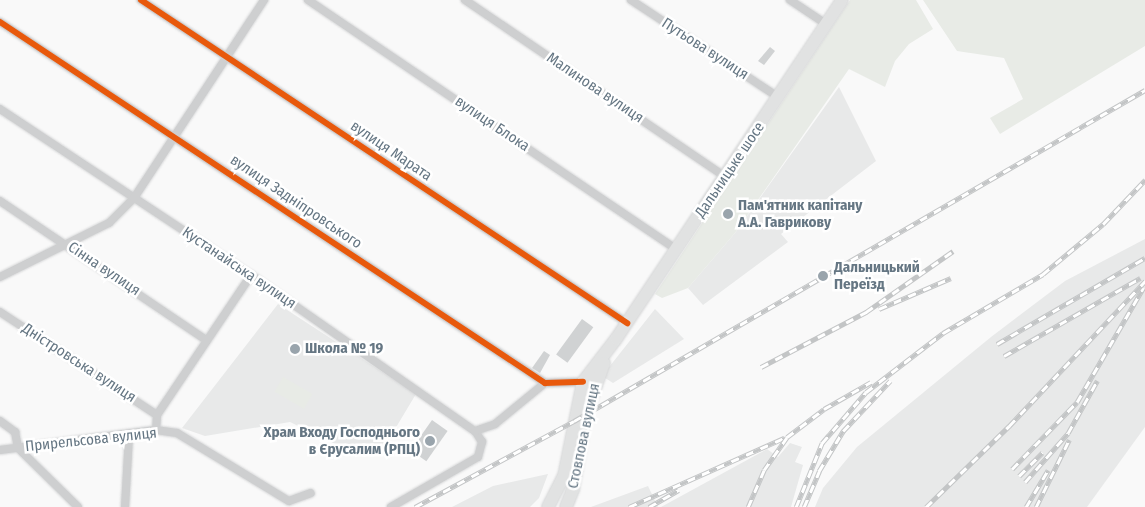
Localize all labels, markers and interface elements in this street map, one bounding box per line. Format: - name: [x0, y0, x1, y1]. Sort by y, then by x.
- street label: Путьова вулиця: [658, 14, 752, 84]
- street label: Малинова вулиця: [543, 49, 647, 127]
- street label: вулиця Блока: [451, 92, 533, 156]
- street label: вулиця Марата: [347, 117, 435, 185]
- street label: Дальницьке шосе: [691, 119, 769, 221]
- street label: вулиця Задніпровського: [227, 151, 365, 253]
- place label: Пам'ятник капітану А.А. Гаврикову: [738, 196, 862, 231]
- marker: Пам'ятник капітану А.А. Гаврикову: [722, 208, 734, 220]
- street label: Кустанайська вулиця: [179, 223, 299, 313]
- street label: Сінна вулиця: [64, 238, 144, 300]
- place label: Дальницький Переїзд: [834, 258, 920, 293]
- marker: Дальницький Переїзд: [816, 269, 830, 283]
- street label: Дністровська вулиця: [19, 319, 139, 407]
- place label: Школа № 19: [305, 340, 383, 358]
- marker: Школа № 19: [289, 343, 301, 355]
- street label: Стовпова вулиця: [564, 382, 604, 490]
- place label: Храм Входу Господнього в Єрусалим (РПЦ): [263, 423, 420, 458]
- street label: Прирельсова вулиця: [24, 424, 158, 456]
- marker: Храм Входу Господнього в Єрусалим (РПЦ): [424, 435, 436, 447]

